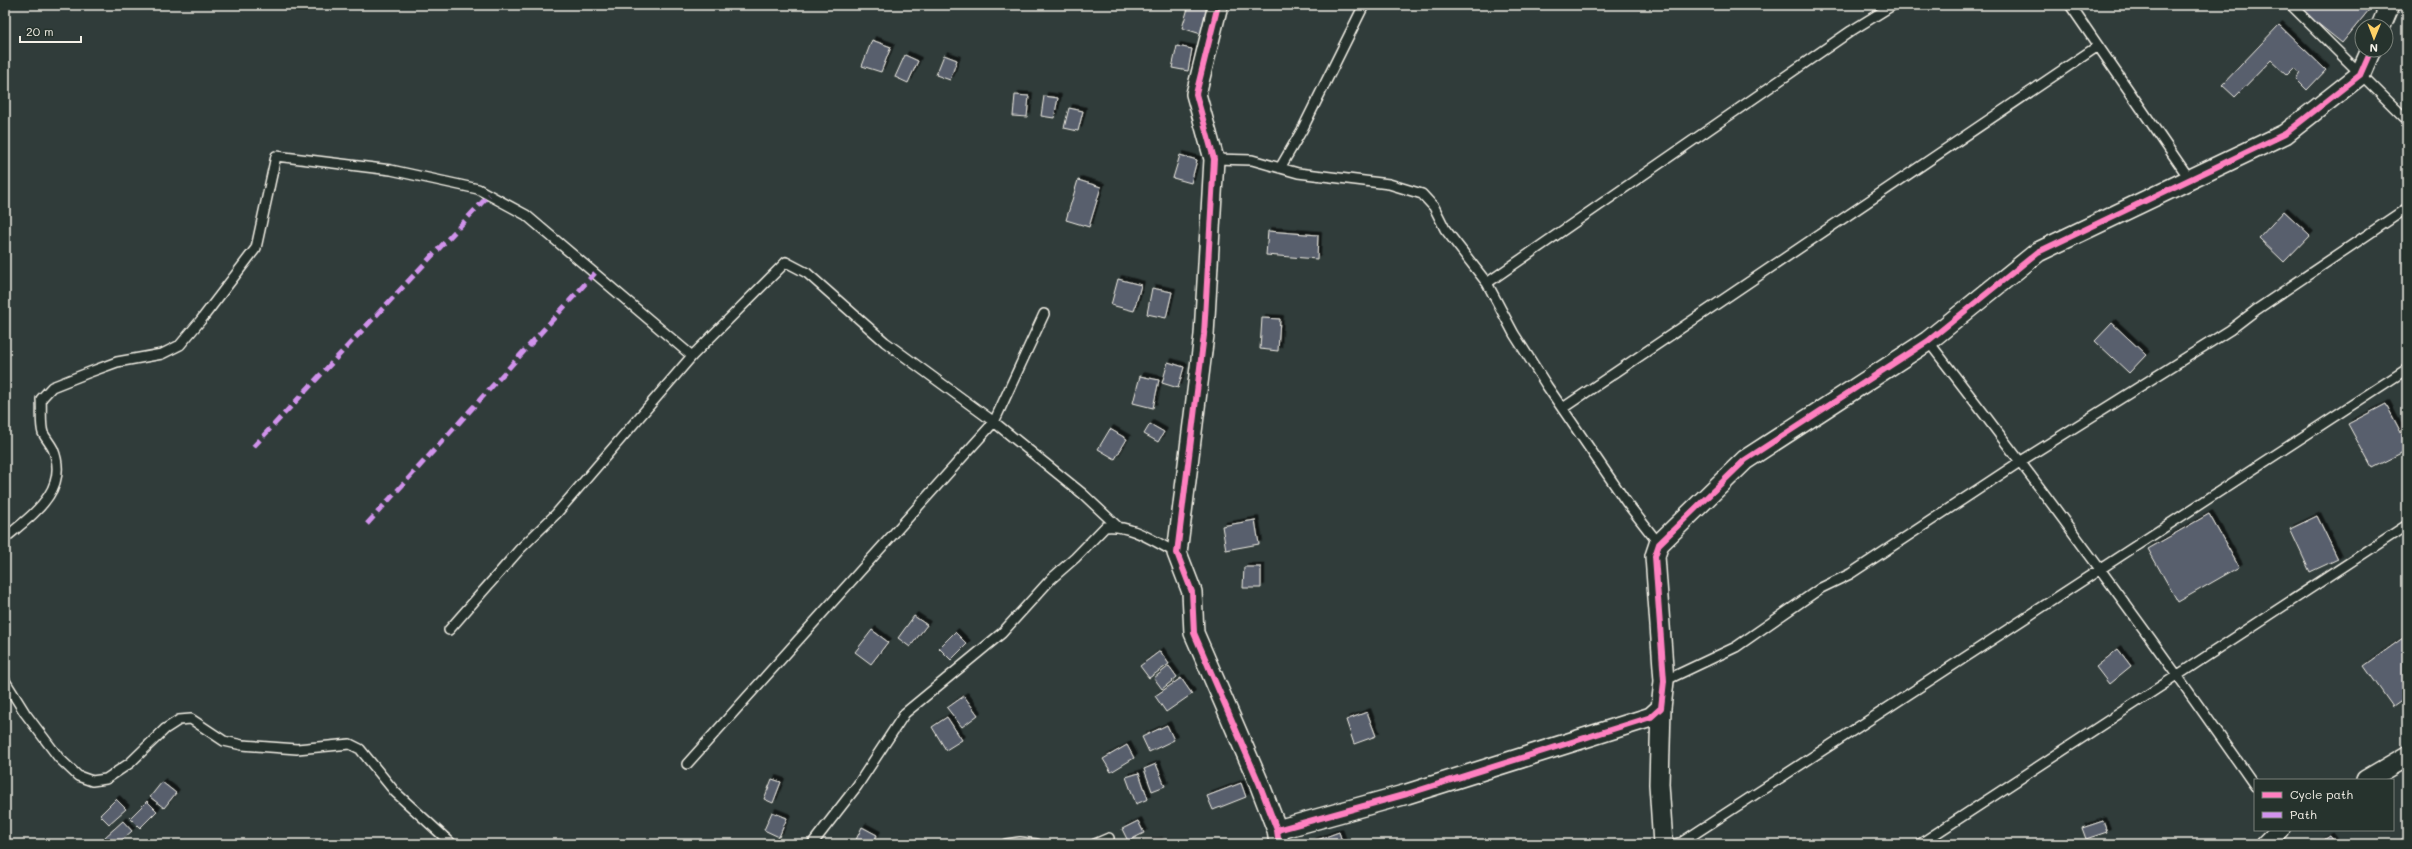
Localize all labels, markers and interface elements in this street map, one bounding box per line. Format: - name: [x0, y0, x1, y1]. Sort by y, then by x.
- scale bar: [20, 18, 81, 44]
- north arrow: [2354, 18, 2394, 58]
- text: 20 m: [26, 23, 54, 39]
- text: N: [2370, 41, 2378, 56]
- legend: [2254, 779, 2394, 831]
- text: Cycle path: [2290, 786, 2353, 802]
- text: Path: [2290, 806, 2317, 822]

